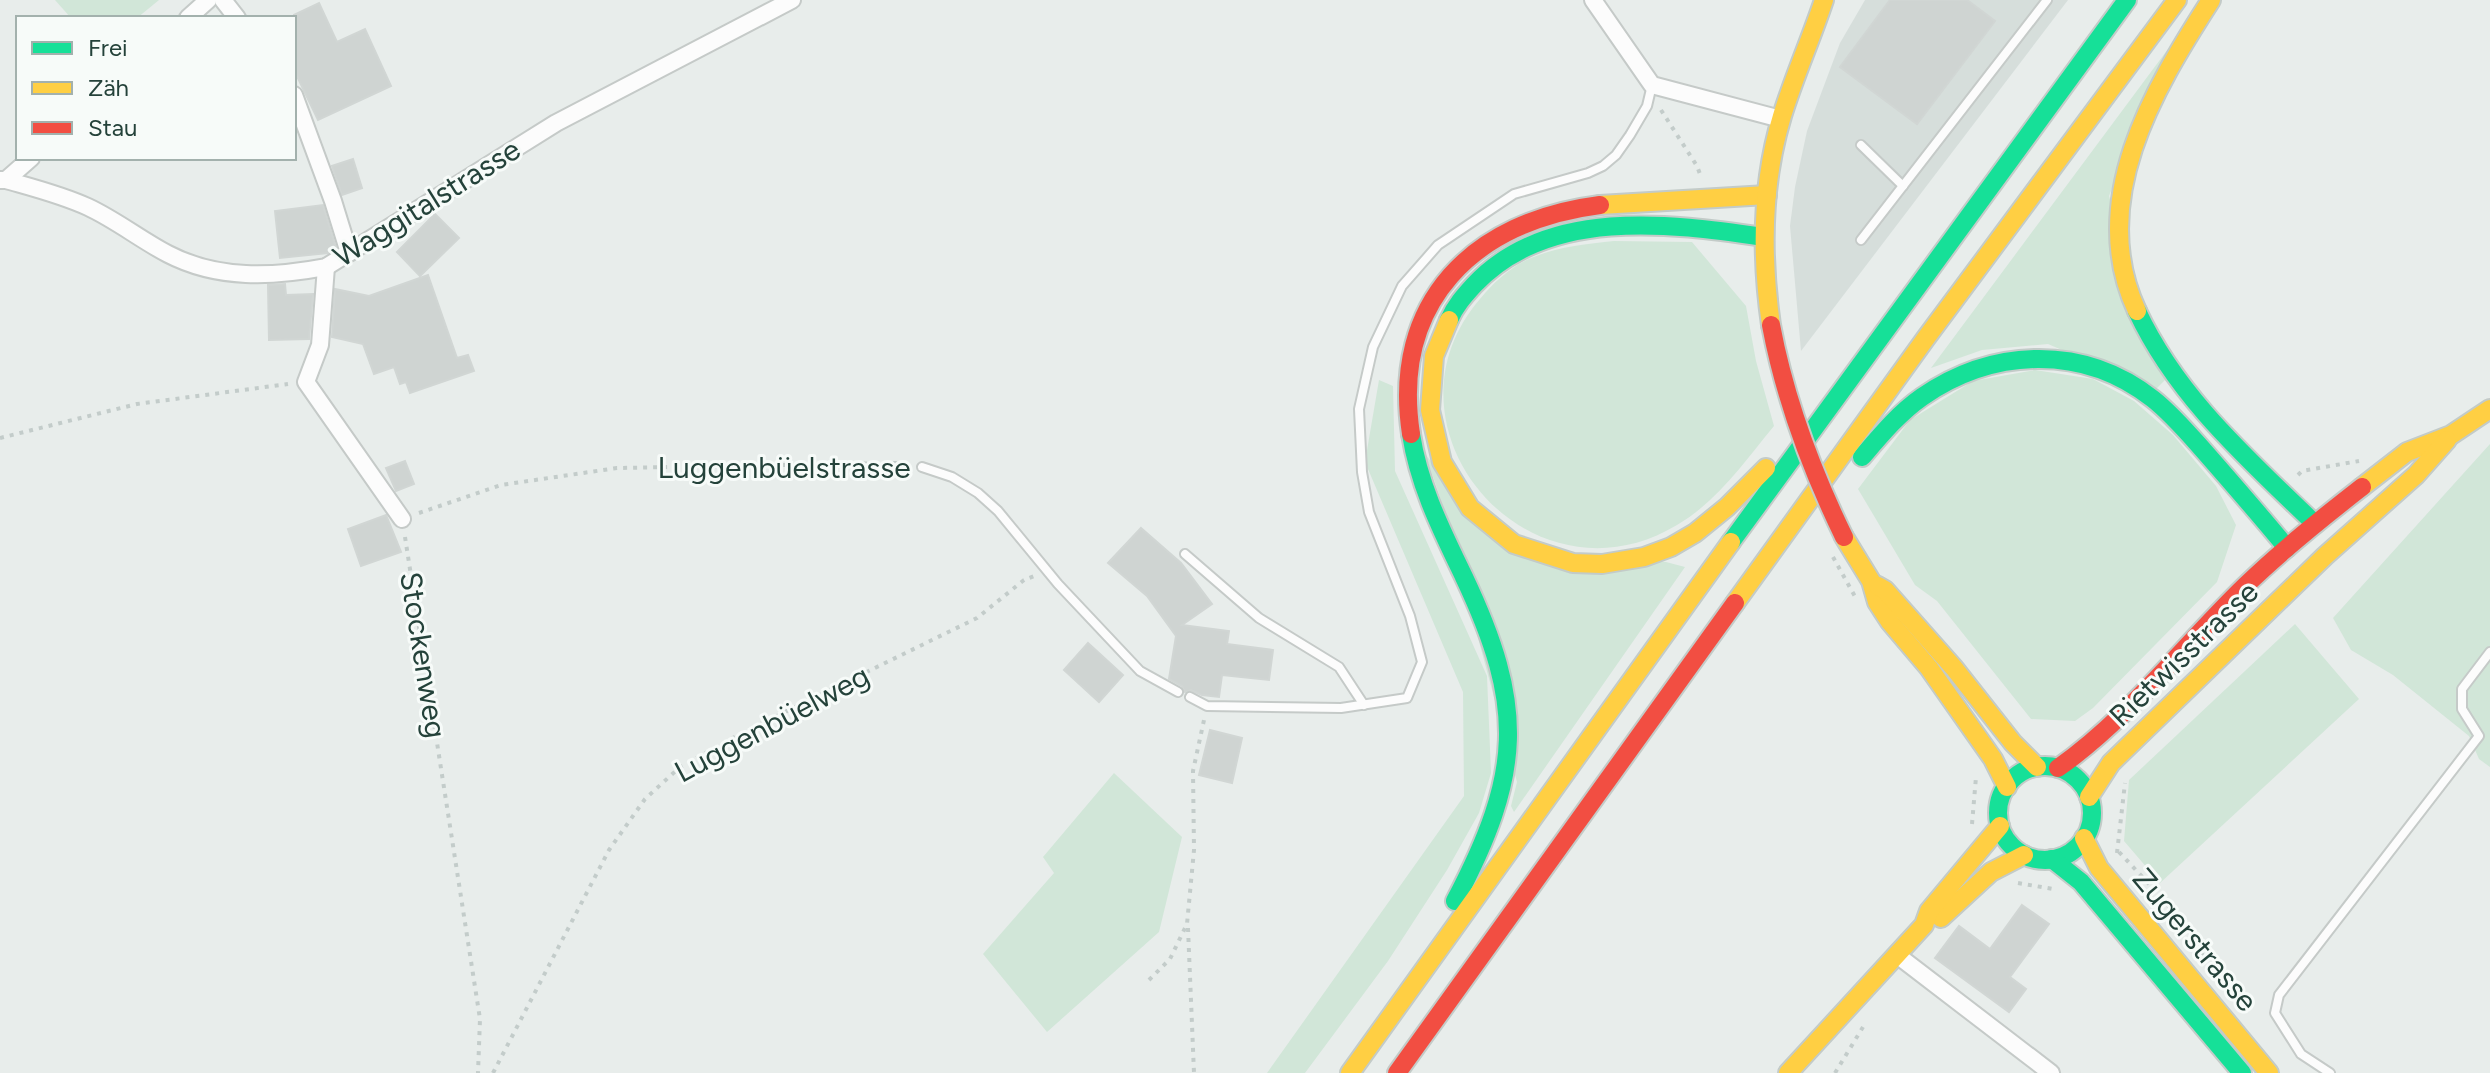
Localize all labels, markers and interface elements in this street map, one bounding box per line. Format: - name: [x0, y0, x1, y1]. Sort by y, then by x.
- legend: [16, 16, 296, 160]
- text: Frei: [88, 33, 128, 62]
- text: Zäh: [88, 73, 129, 102]
- text: Stau: [88, 113, 137, 142]
- street label: Waggitalstrasse: [326, 130, 527, 275]
- street label: Luggenbüelstrasse: [657, 449, 911, 486]
- street label: Stockenweg: [392, 569, 455, 741]
- street label: Rietwisstrasse: [2101, 573, 2266, 734]
- street label: Luggenbüelweg: [668, 657, 875, 790]
- street label: Zugerstrasse: [2125, 861, 2266, 1019]

